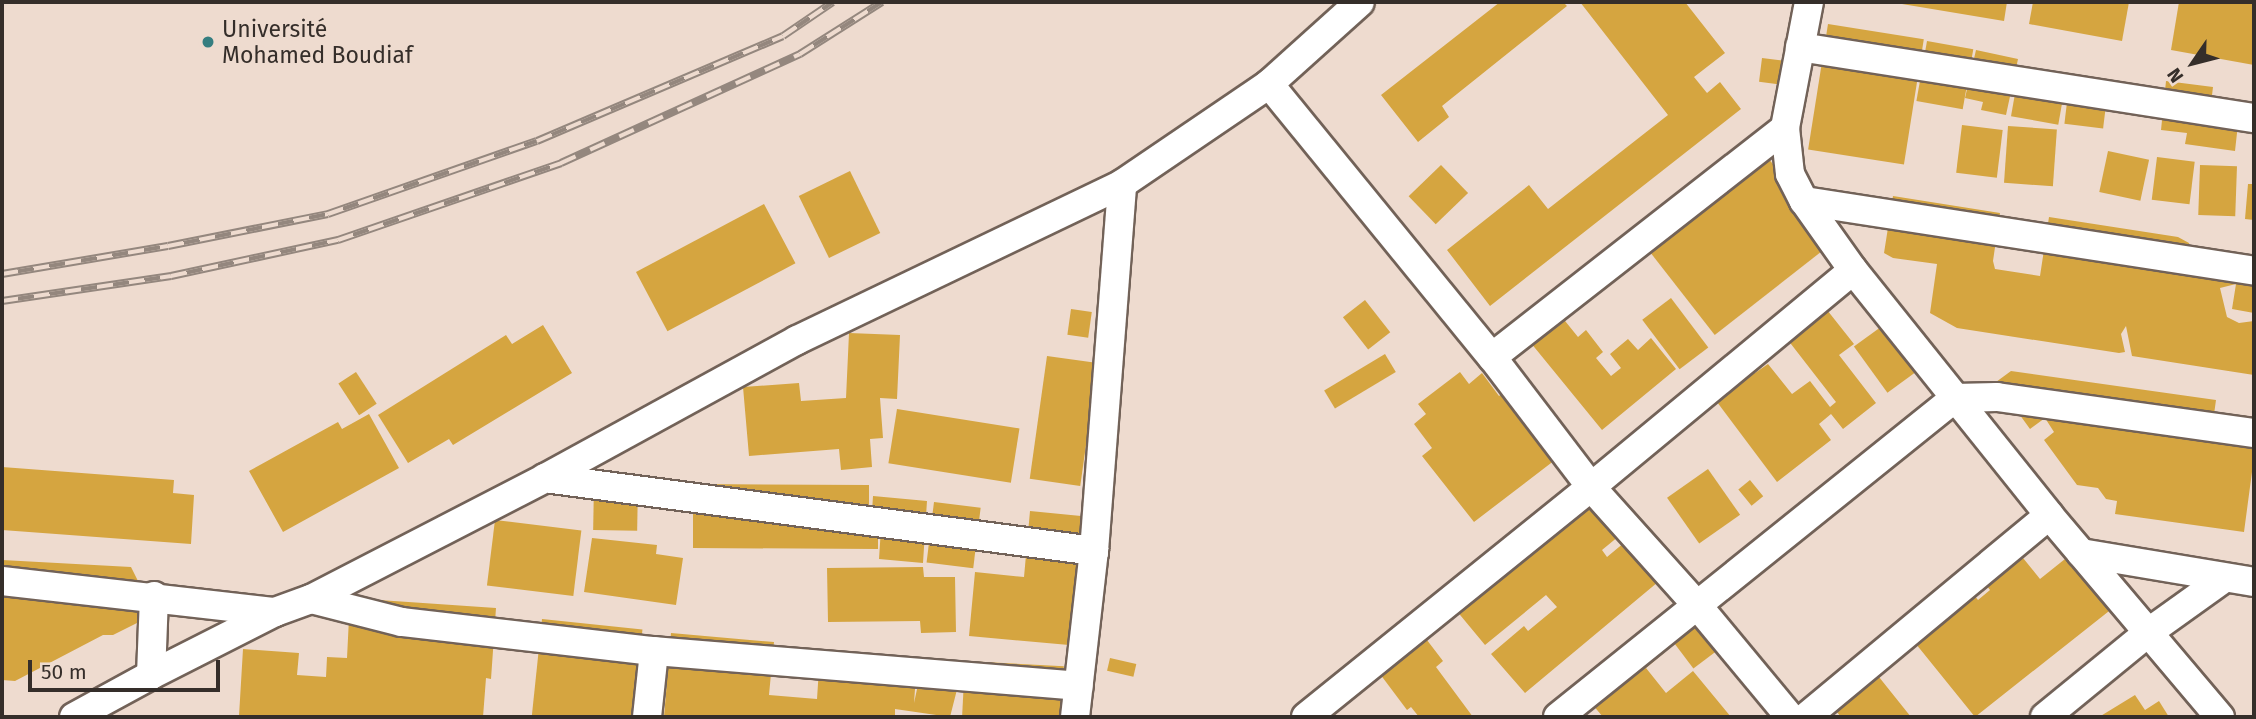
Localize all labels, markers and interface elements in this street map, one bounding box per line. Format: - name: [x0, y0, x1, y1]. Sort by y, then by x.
- place label: Université Mohamed Boudiaf: [222, 15, 413, 69]
- north arrow: [2158, 28, 2228, 98]
- marker: Université Mohamed Boudiaf: [200, 34, 216, 50]
- text: N: [2162, 64, 2188, 87]
- scale bar: [32, 646, 224, 690]
- text: 50 m: [41, 659, 87, 685]

